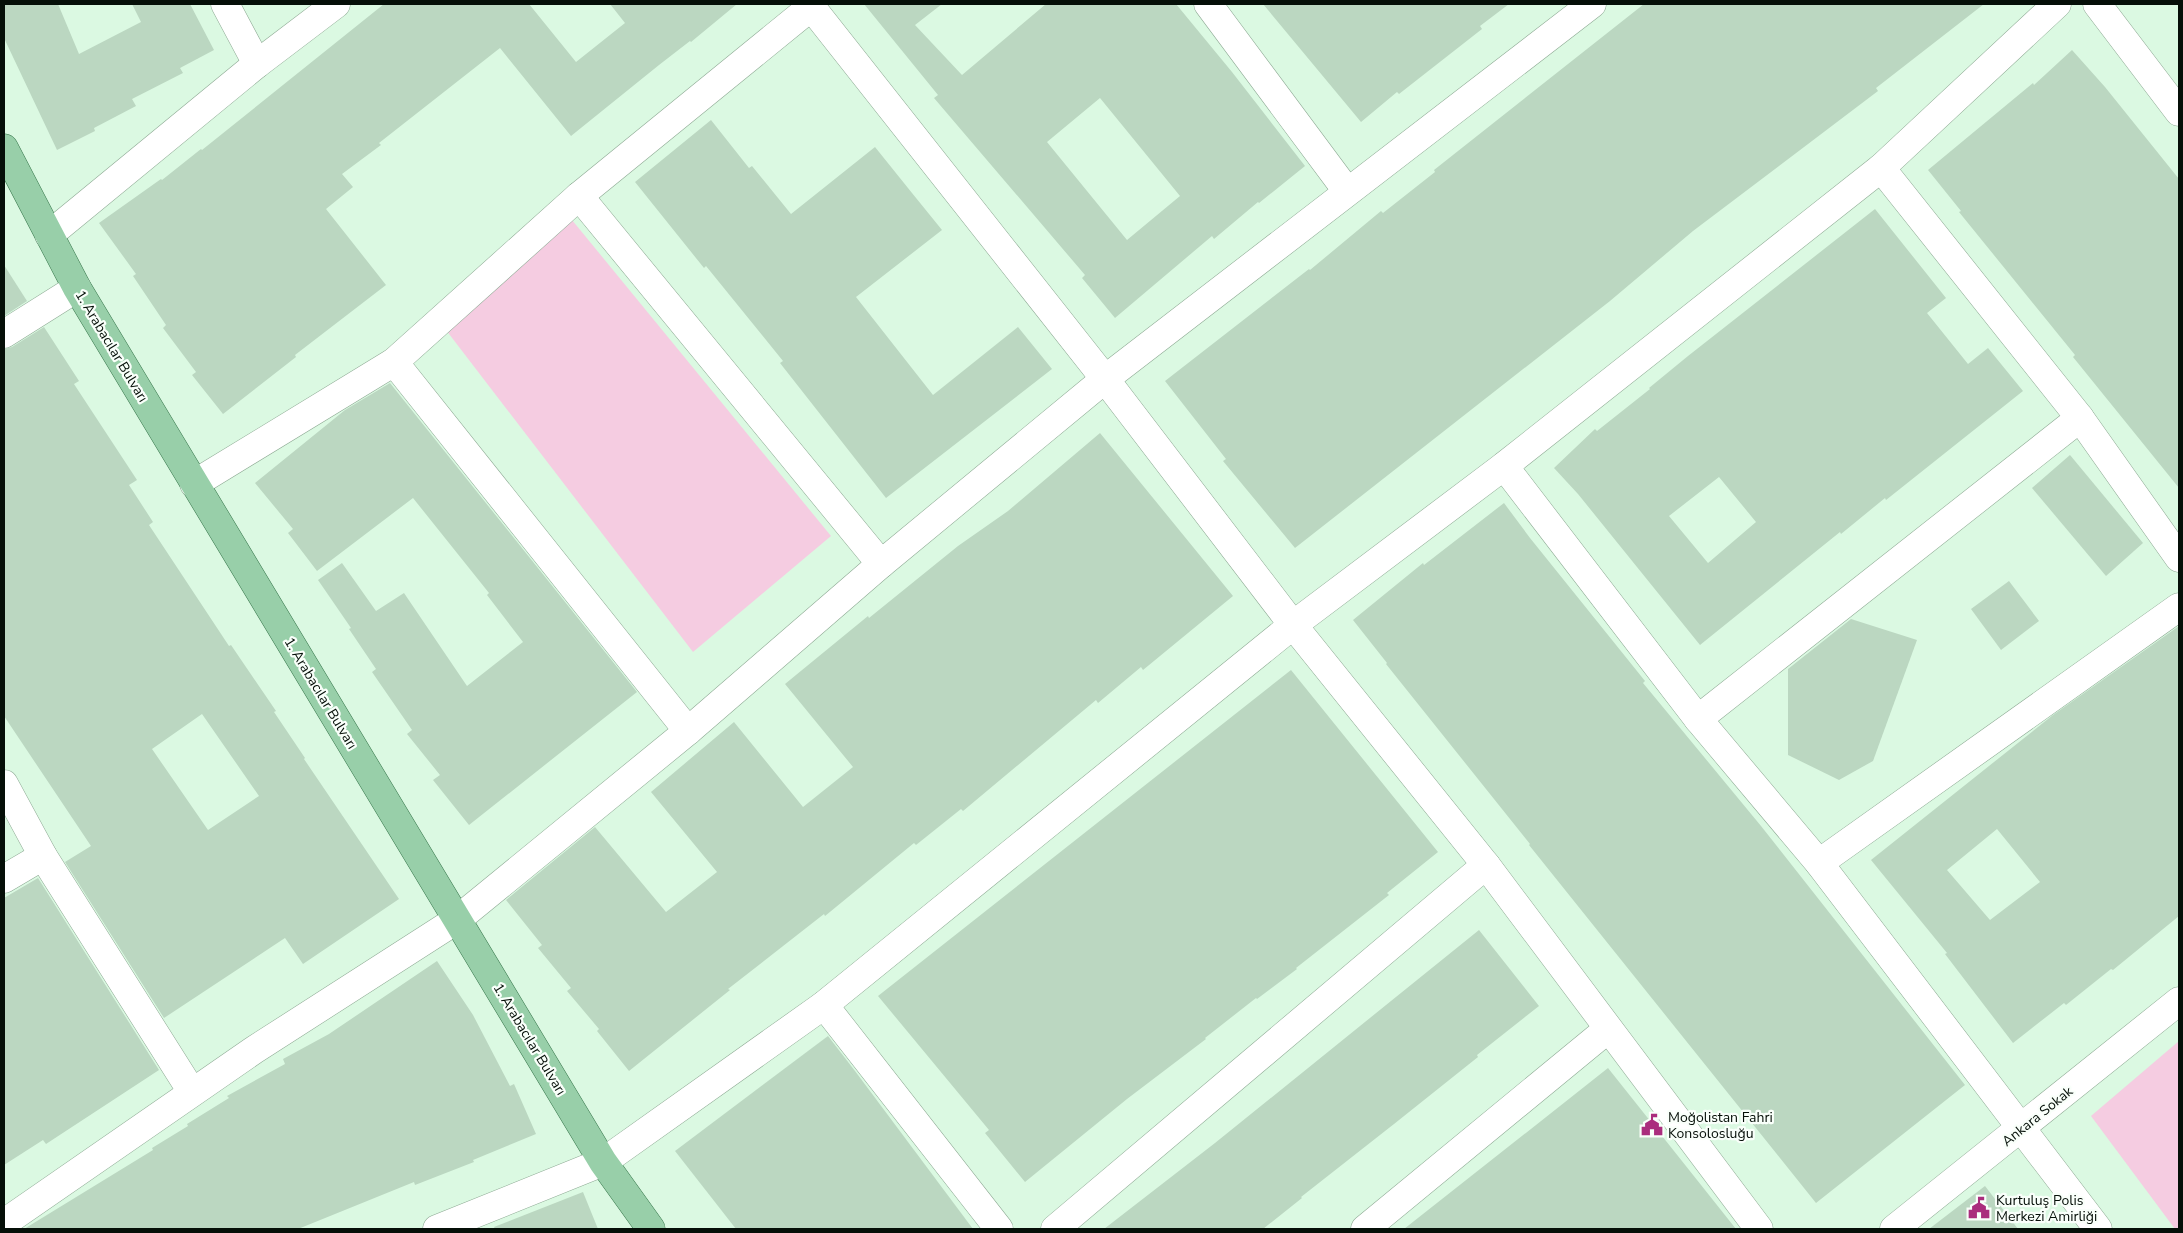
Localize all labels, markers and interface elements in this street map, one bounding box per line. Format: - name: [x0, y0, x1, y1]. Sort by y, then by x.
- street label: 1. Arabacılar Bulvarı: [71, 287, 152, 406]
- street label: 1. Arabacılar Bulvarı: [280, 634, 361, 753]
- street label: 1. Arabacılar Bulvarı: [489, 980, 570, 1099]
- street label: Ankara Sokak: [1998, 1081, 2078, 1151]
- place label: Moğolistan Fahri Konsolosluğu: [1668, 1108, 1773, 1143]
- public building icon: Moğolistan Fahri Konsolosluğu: [1639, 1112, 1665, 1138]
- place label: Kurtuluş Polis Merkezi Amirliği: [1996, 1191, 2097, 1226]
- public building icon: Kurtuluş Polis Merkezi Amirliği: [1966, 1195, 1992, 1221]

